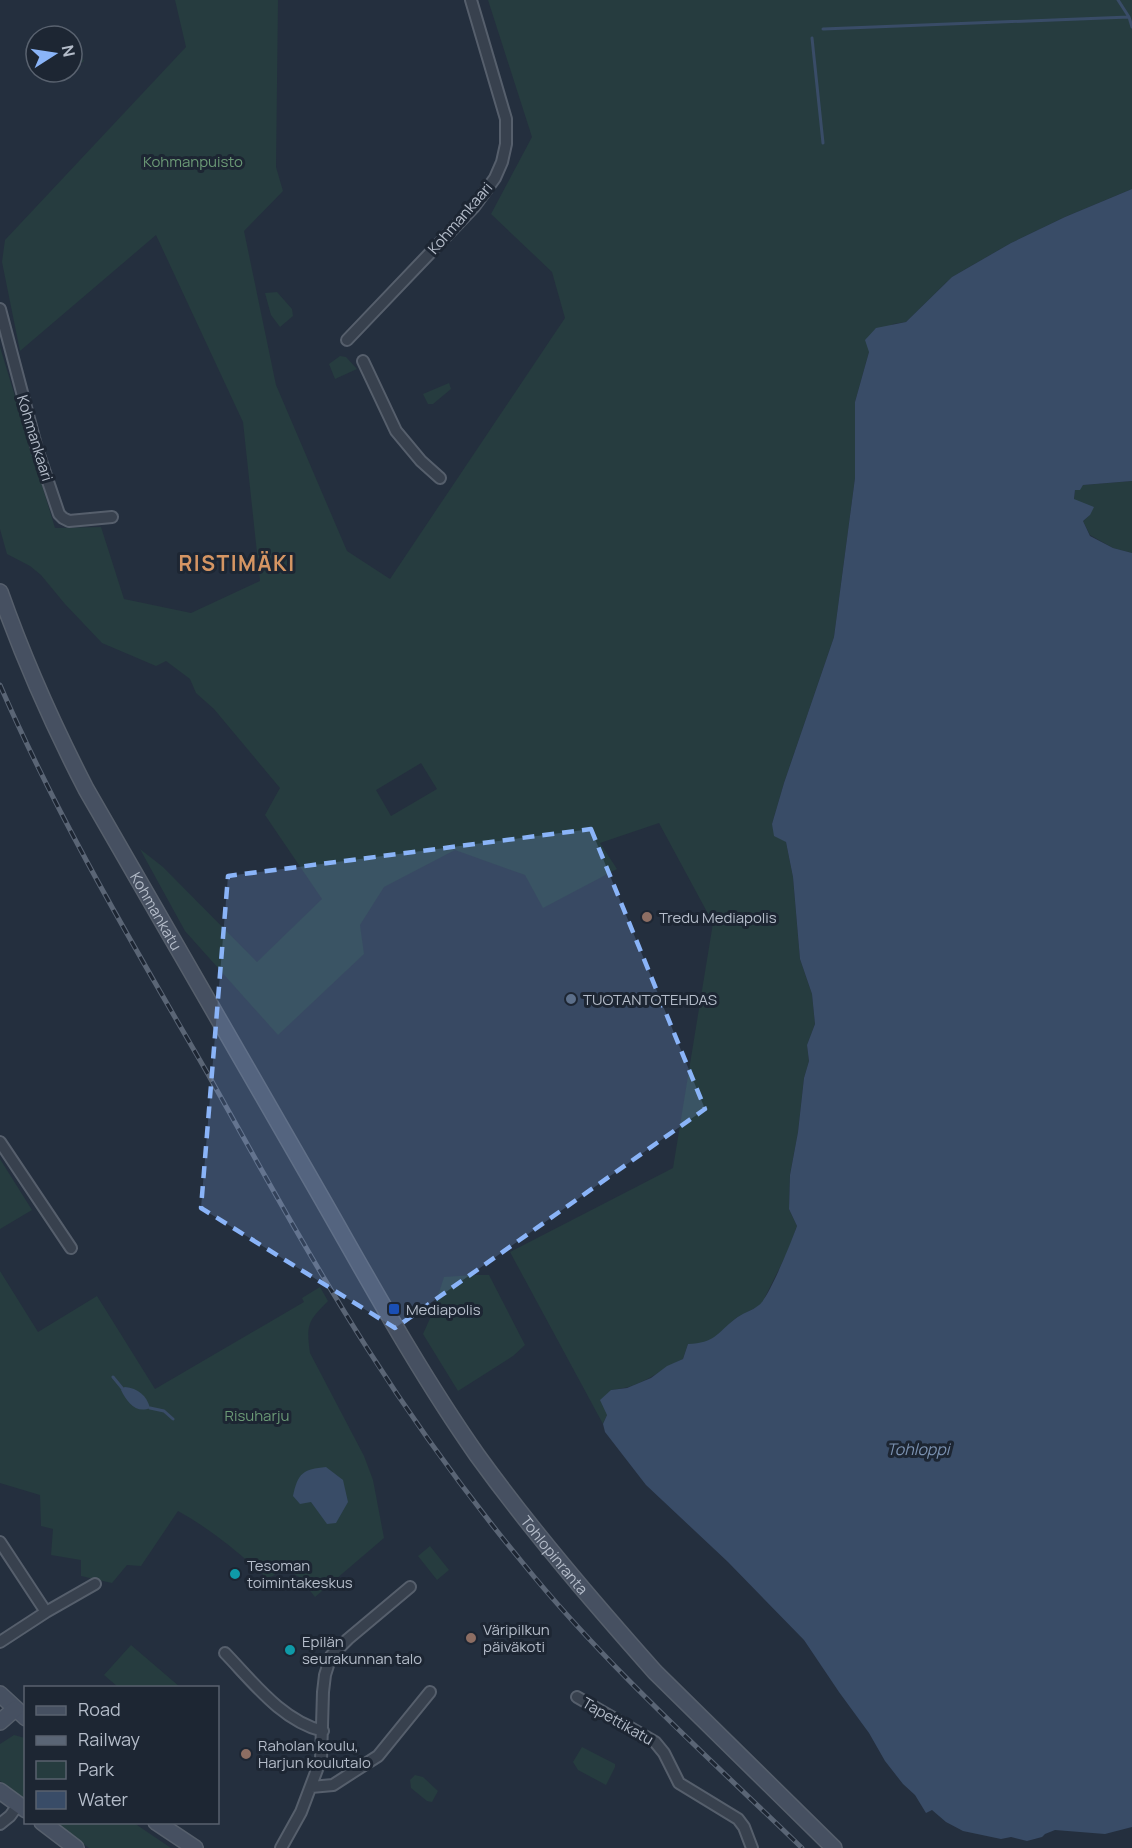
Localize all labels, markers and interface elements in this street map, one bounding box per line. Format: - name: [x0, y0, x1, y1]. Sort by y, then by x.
- north arrow: [24, 24, 84, 84]
- text: N: [57, 43, 81, 59]
- park label: Kohmanpuisto: [143, 151, 243, 172]
- street label: Kohmankaari: [423, 178, 497, 258]
- street label: Kohmankaari: [12, 392, 58, 484]
- district label: RISTIMÄKI: [178, 549, 296, 577]
- street label: Kohmankatu: [126, 868, 187, 954]
- place label: Tredu Mediapolis: [659, 907, 777, 928]
- marker: Tredu Mediapolis: [640, 910, 654, 924]
- place label: TUOTANTOTEHDAS: [583, 989, 717, 1010]
- marker: TUOTANTOTEHDAS: [564, 992, 578, 1006]
- place label: Mediapolis: [406, 1299, 481, 1320]
- marker: Mediapolis: [387, 1302, 401, 1316]
- park label: Risuharju: [224, 1405, 290, 1426]
- water label: Tohloppi: [886, 1438, 952, 1460]
- street label: Tohlopinranta: [516, 1511, 593, 1599]
- place label: Tesoman toimintakeskus: [247, 1555, 353, 1593]
- marker: Tesoman toimintakeskus: [228, 1567, 242, 1581]
- place label: Väripilkun päiväkoti: [483, 1619, 550, 1657]
- place label: Epilän seurakunnan talo: [302, 1631, 422, 1669]
- marker: Väripilkun päiväkoti: [464, 1631, 478, 1645]
- marker: Epilän seurakunnan talo: [283, 1643, 297, 1657]
- legend: [24, 1686, 219, 1824]
- street label: Tapettikatu: [578, 1692, 658, 1750]
- text: Road: [78, 1697, 121, 1721]
- text: Railway: [78, 1727, 140, 1751]
- place label: Raholan koulu, Harjun koulutalo: [258, 1735, 371, 1773]
- marker: Raholan koulu, Harjun koulutalo: [239, 1747, 253, 1761]
- text: Park: [78, 1757, 115, 1781]
- text: Water: [78, 1787, 128, 1811]

